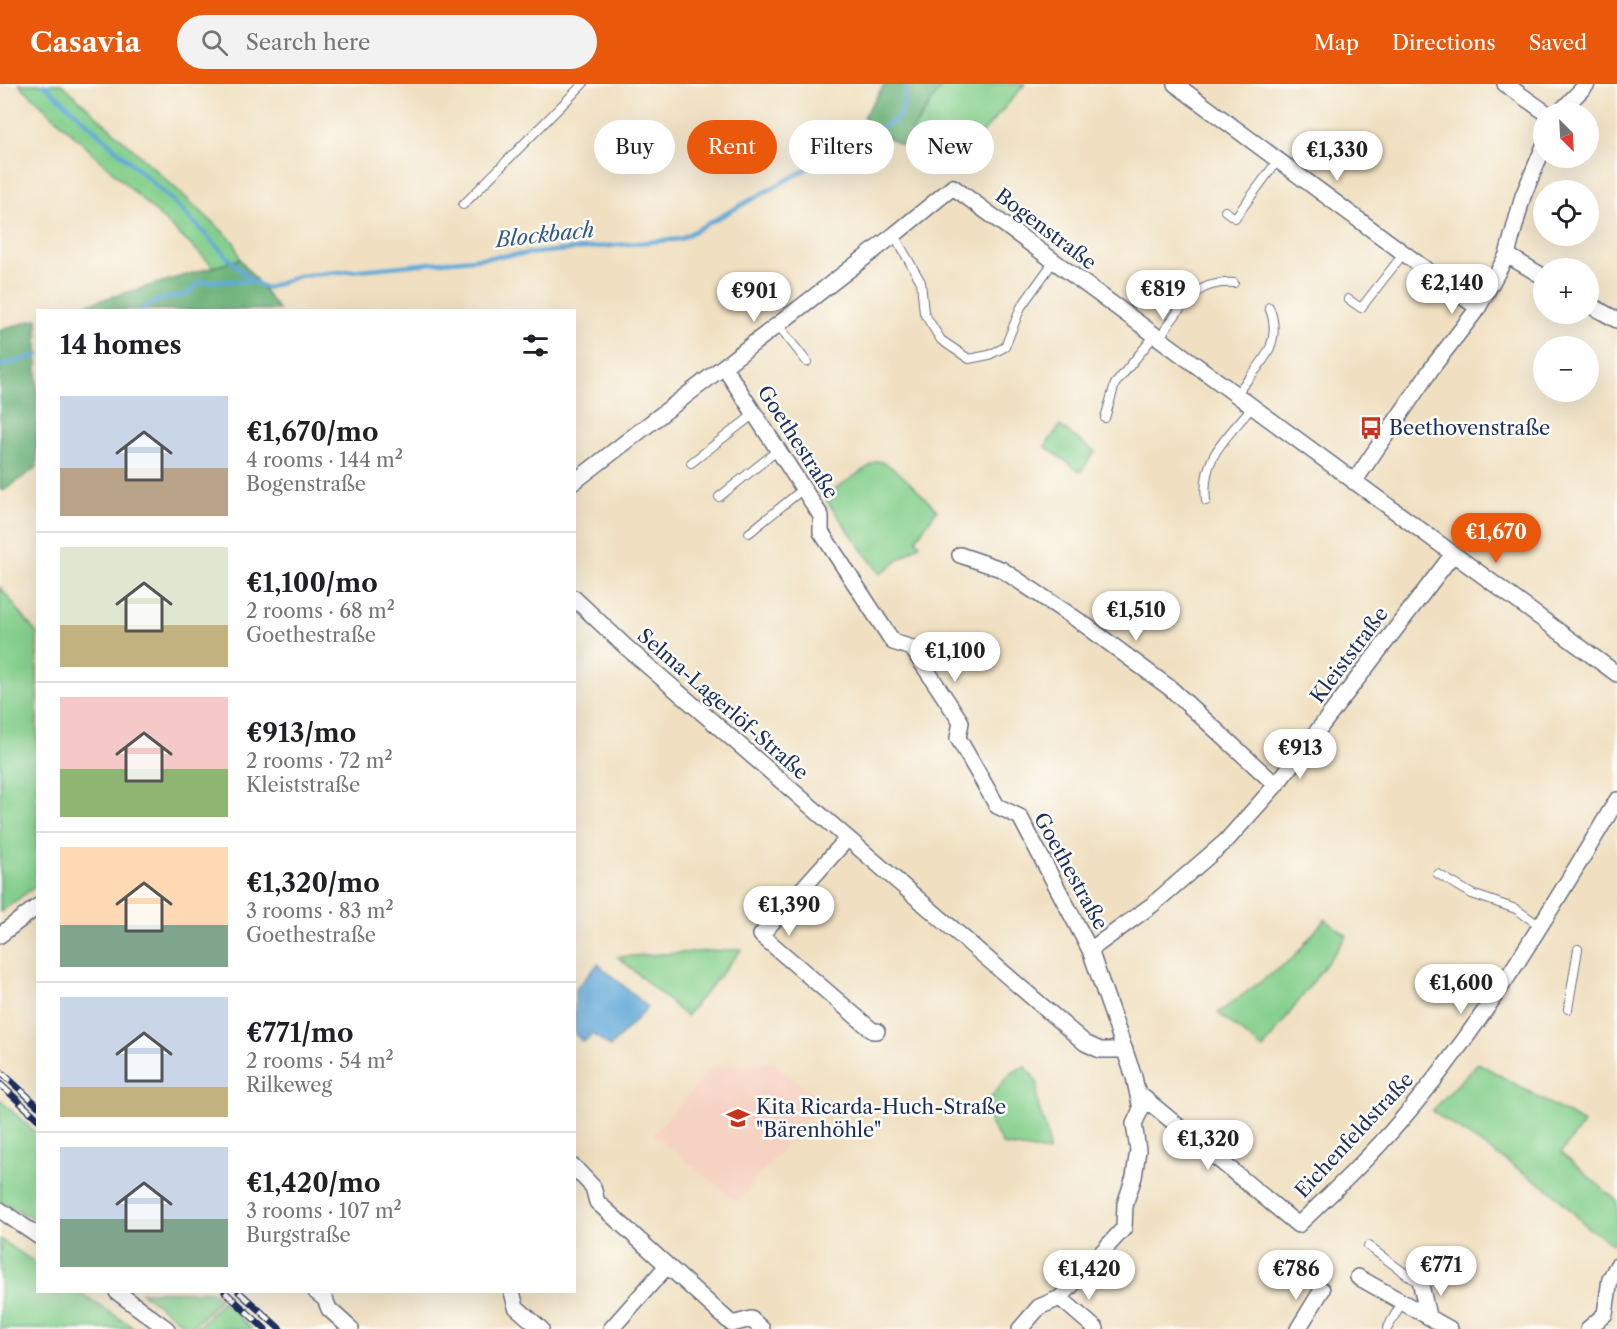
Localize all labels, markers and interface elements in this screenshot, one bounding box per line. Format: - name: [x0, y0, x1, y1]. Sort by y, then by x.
- search box: [177, 15, 597, 69]
- text: Casavia: [30, 25, 141, 59]
- icon: search: [198, 26, 231, 59]
- text: Search here: [246, 29, 370, 56]
- text: Map: [1314, 30, 1359, 55]
- text: Directions: [1392, 30, 1496, 55]
- text: Saved: [1529, 30, 1587, 55]
- north arrow: [1533, 102, 1599, 168]
- map controls: [1533, 102, 1599, 402]
- chip: Buy: [594, 120, 675, 174]
- chip: Rent: [687, 120, 777, 174]
- chip: Filters: [789, 120, 894, 174]
- chip: New: [906, 120, 994, 174]
- pin: €1,330: [1288, 131, 1386, 182]
- text: €1,330: [1306, 138, 1368, 162]
- button: locate: [1533, 180, 1599, 246]
- street label: Bogenstraße: [991, 183, 1101, 275]
- water label: Blockbach: [492, 217, 596, 252]
- button: +: [1533, 258, 1599, 324]
- pin: €2,140: [1403, 264, 1501, 315]
- pin: €819: [1127, 270, 1199, 321]
- text: €2,140: [1420, 271, 1484, 295]
- pin: €901: [718, 272, 790, 323]
- text: €819: [1140, 277, 1186, 301]
- text: €901: [731, 279, 777, 303]
- text: 14 homes: [60, 329, 182, 361]
- icon: filters: [519, 329, 552, 362]
- button: −: [1533, 336, 1599, 402]
- street label: Goethestraße: [753, 381, 843, 503]
- bus stop icon: Beethovenstraße: [1358, 415, 1384, 441]
- text: €1,670/mo: [246, 416, 378, 448]
- place label: Beethovenstraße: [1389, 416, 1550, 440]
- icon: home: [108, 420, 180, 492]
- text: 4 rooms · 144 m²: [246, 448, 403, 472]
- text: Bogenstraße: [246, 472, 366, 496]
- pin: €1,670: [1447, 513, 1545, 564]
- text: €1,670: [1465, 520, 1527, 544]
- text: €1,100/mo: [246, 567, 378, 599]
- icon: home: [108, 571, 180, 643]
- pin: €1,510: [1087, 591, 1185, 642]
- text: €1,510: [1106, 598, 1166, 622]
- text: 2 rooms · 68 m²: [246, 599, 395, 623]
- street label: Kleiststraße: [1305, 602, 1393, 708]
- text: Goethestraße: [246, 623, 376, 647]
- street label: Selma-Lagerlöf-Straße: [633, 623, 813, 785]
- pin: €1,100: [906, 632, 1004, 683]
- text: €1,100: [924, 639, 986, 663]
- text: €913/mo: [246, 717, 356, 749]
- icon: home: [108, 721, 180, 793]
- pin: €913: [1264, 729, 1336, 780]
- text: €913: [1278, 736, 1322, 760]
- text: 2 rooms · 72 m²: [246, 749, 393, 773]
- text: Kleiststraße: [246, 773, 360, 797]
- street label: Goethestraße: [1029, 808, 1113, 934]
- text: €1,320/mo: [246, 867, 380, 899]
- icon: home: [108, 871, 180, 943]
- pin: €1,390: [740, 886, 838, 937]
- text: €1,390: [757, 893, 821, 917]
- text: 3 rooms · 83 m²: [246, 899, 394, 923]
- text: Goethestraße: [246, 923, 376, 947]
- pin: €1,600: [1412, 964, 1510, 1015]
- text: €1,600: [1429, 971, 1493, 995]
- text: €771/mo: [246, 1017, 354, 1049]
- icon: home: [108, 1021, 180, 1093]
- text: 2 rooms · 54 m²: [246, 1049, 394, 1073]
- street label: Eichenfeldstraße: [1290, 1067, 1418, 1203]
- text: Rilkeweg: [246, 1073, 332, 1097]
- place label: Kita Ricarda-Huch-Straße "Bärenhöhle": [756, 1095, 1006, 1142]
- school or university icon: Kita Ricarda-Huch-Straße "Bärenhöhle": [725, 1105, 751, 1131]
- pin: €1,320: [1159, 1120, 1257, 1171]
- text: €1,320: [1176, 1127, 1240, 1151]
- text: €1,420/mo: [246, 1167, 380, 1199]
- icon: home: [108, 1171, 180, 1243]
- text: 3 rooms · 107 m²: [246, 1199, 402, 1223]
- text: Burgstraße: [246, 1223, 351, 1247]
- pin: €771: [1405, 1246, 1477, 1297]
- pin: €1,420: [1040, 1250, 1138, 1301]
- pin: €786: [1260, 1250, 1332, 1301]
- text: €771: [1420, 1253, 1462, 1277]
- text: €1,420: [1057, 1257, 1121, 1281]
- text: €786: [1272, 1257, 1320, 1281]

